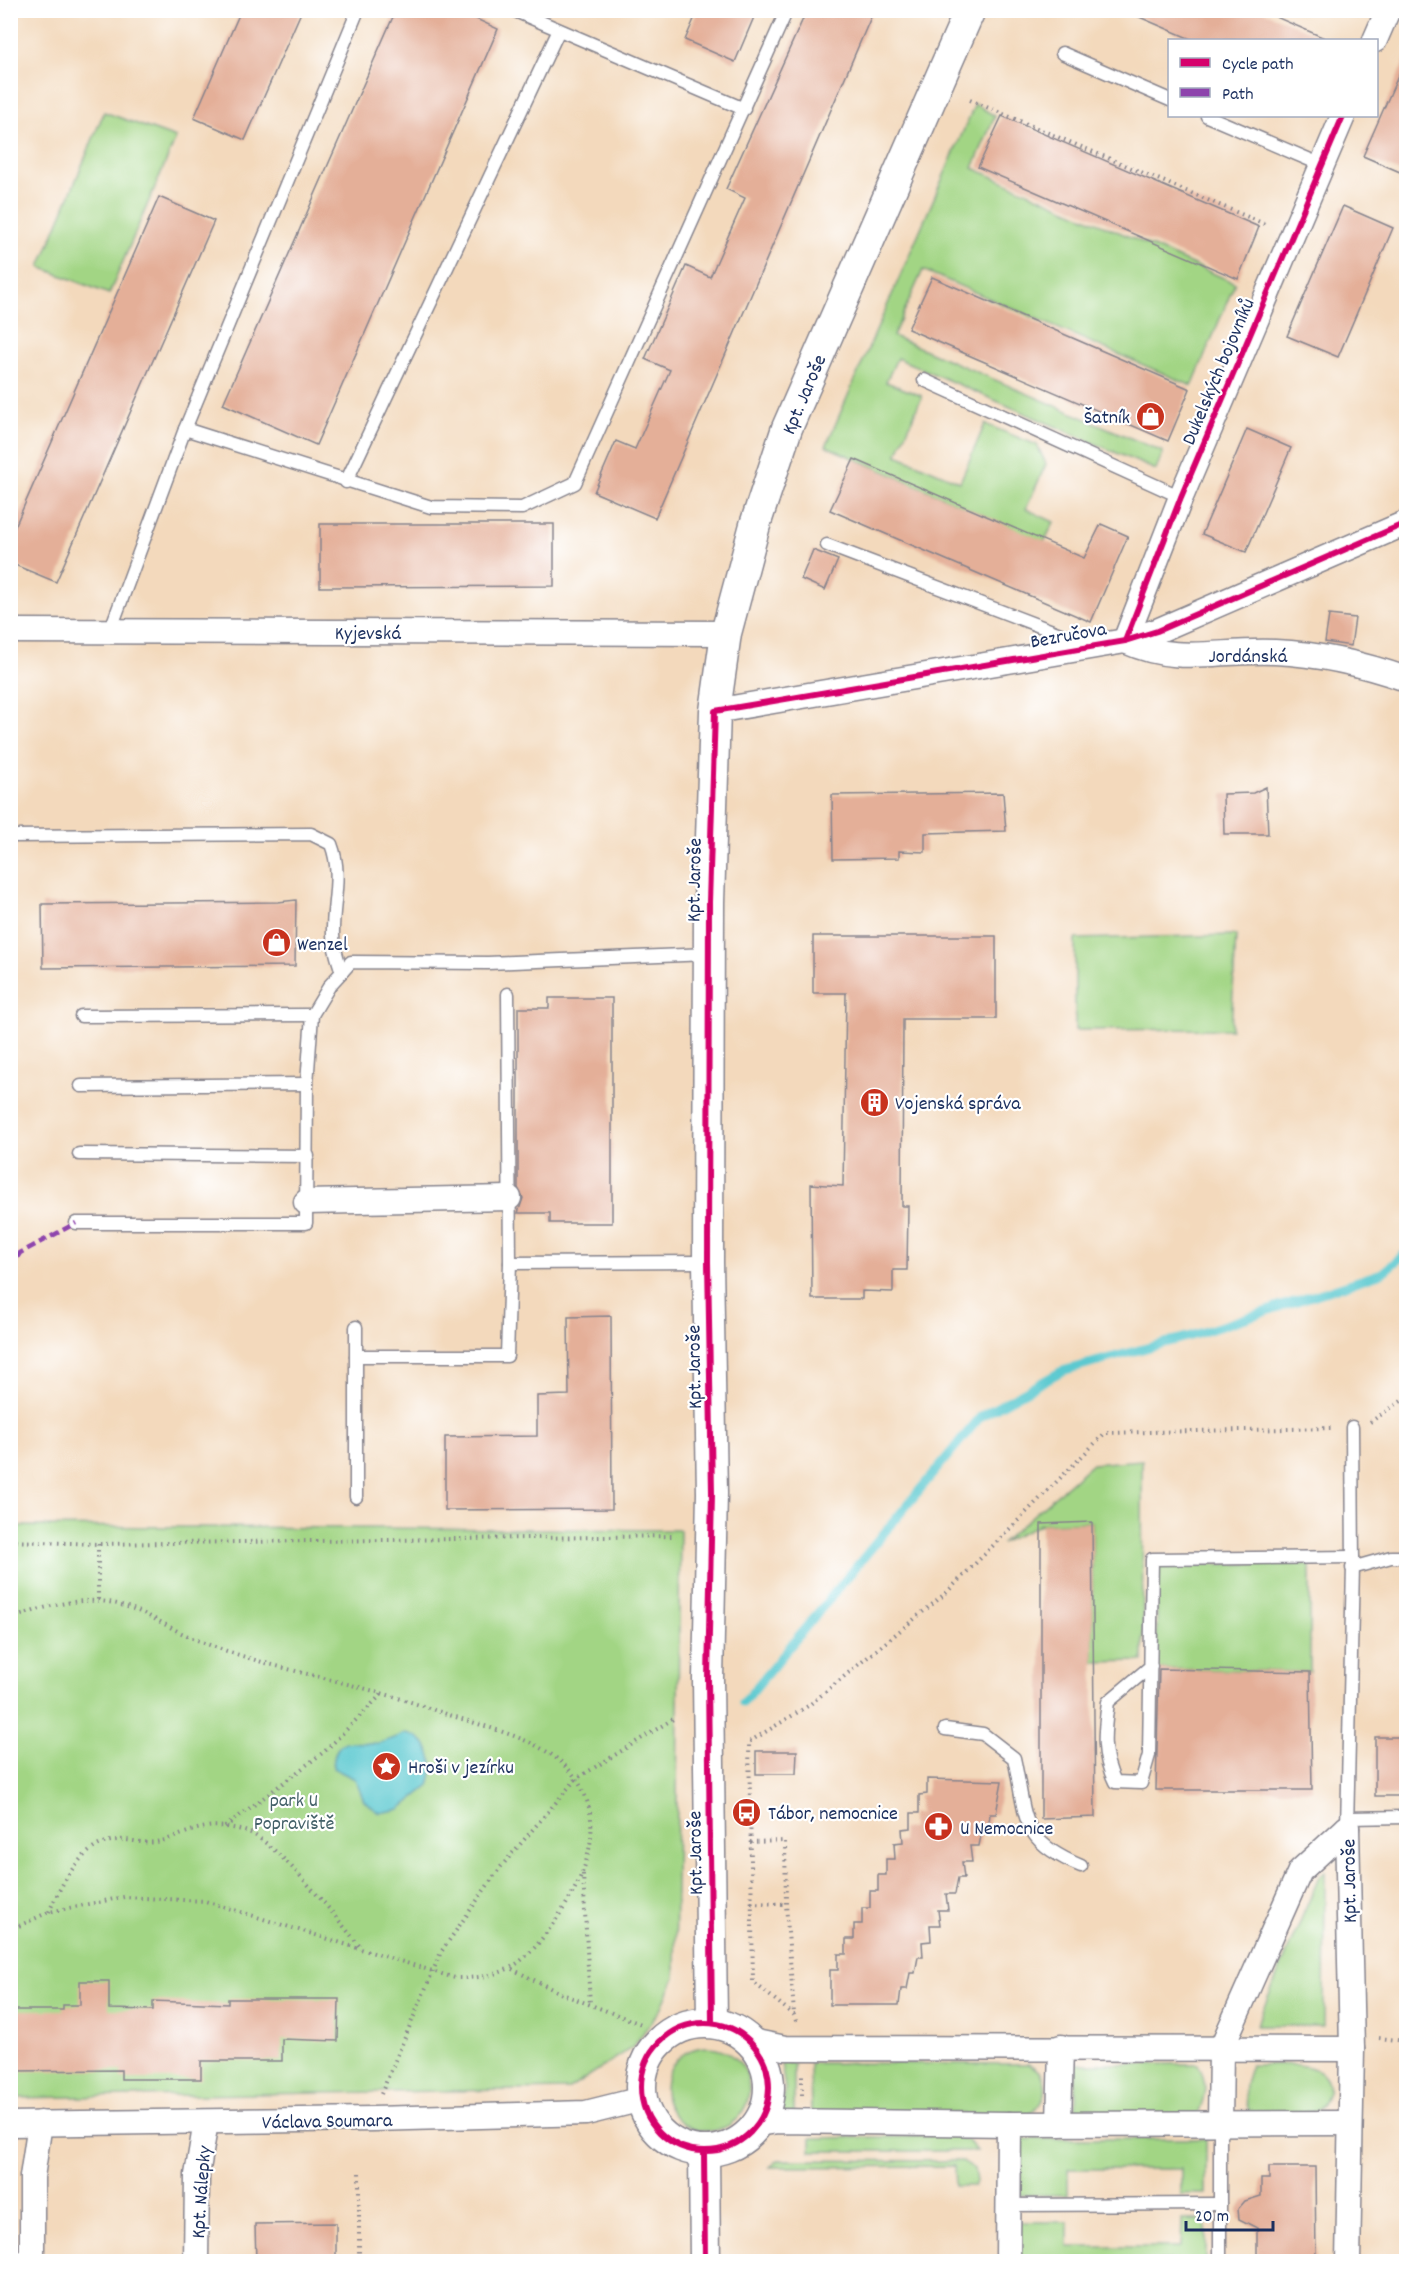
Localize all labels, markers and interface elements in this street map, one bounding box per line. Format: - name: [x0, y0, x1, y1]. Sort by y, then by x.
- legend: [1168, 39, 1378, 117]
- text: Cycle path: [1222, 53, 1293, 78]
- text: Path: [1222, 83, 1254, 108]
- street label: Dukelských bojovníků: [1176, 294, 1263, 450]
- street label: Kpt. Jaroše: [776, 351, 835, 439]
- shop icon: Šatník: [1135, 400, 1167, 432]
- place label: Šatník: [1084, 405, 1130, 433]
- street label: Bezručova: [1028, 616, 1109, 657]
- street label: Kyjevská: [335, 621, 401, 649]
- street label: Jordánská: [1209, 644, 1287, 672]
- street label: Kpt. Jaroše: [681, 838, 711, 922]
- shop icon: Wenzel: [260, 927, 292, 959]
- place label: Wenzel: [297, 932, 348, 960]
- building icon: Vojenská správa: [858, 1086, 890, 1118]
- place label: Vojenská správa: [895, 1091, 1021, 1119]
- street label: Kpt. Jaroše: [681, 1324, 711, 1409]
- place icon: Hroši v jezírku: [371, 1750, 403, 1782]
- place label: Hroši v jezírku: [408, 1755, 514, 1783]
- park label: park U Popraviště: [254, 1788, 334, 1839]
- bus stop icon: Tábor, nemocnice: [731, 1796, 763, 1828]
- place label: Tábor, nemocnice: [768, 1801, 898, 1829]
- street label: Kpt. Jaroše: [682, 1810, 712, 1895]
- pharmacy icon: U Nemocnice: [923, 1811, 955, 1843]
- place label: U Nemocnice: [960, 1816, 1054, 1844]
- street label: Kpt. Jaroše: [1336, 1838, 1366, 1923]
- street label: Václava Soumara: [262, 2108, 393, 2138]
- street label: Kpt. Nálepky: [186, 2144, 220, 2239]
- scale bar: [1186, 2194, 1273, 2232]
- text: 20 m: [1195, 2205, 1229, 2230]

